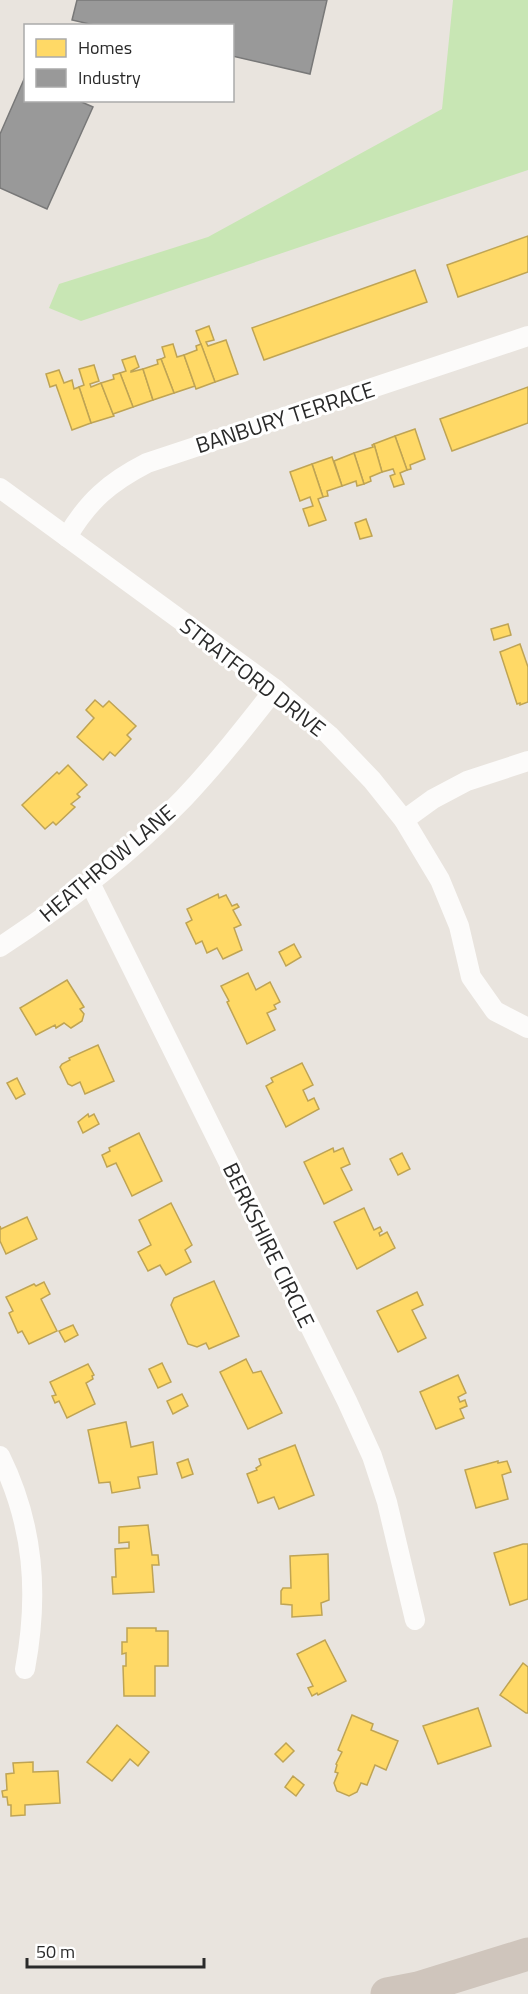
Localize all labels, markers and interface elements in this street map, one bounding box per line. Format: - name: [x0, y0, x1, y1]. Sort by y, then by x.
- legend: [24, 24, 234, 102]
- text: Homes: [78, 34, 132, 61]
- text: Industry: [78, 64, 141, 91]
- street label: BANBURY TERRACE: [191, 372, 379, 462]
- street label: STRATFORD DRIVE: [173, 609, 333, 745]
- street label: HEATHROW LANE: [32, 796, 182, 930]
- street label: BERKSHIRE CIRCLE: [214, 1157, 324, 1333]
- scale bar: [27, 1931, 204, 1969]
- text: 50 m: [36, 1938, 75, 1965]

